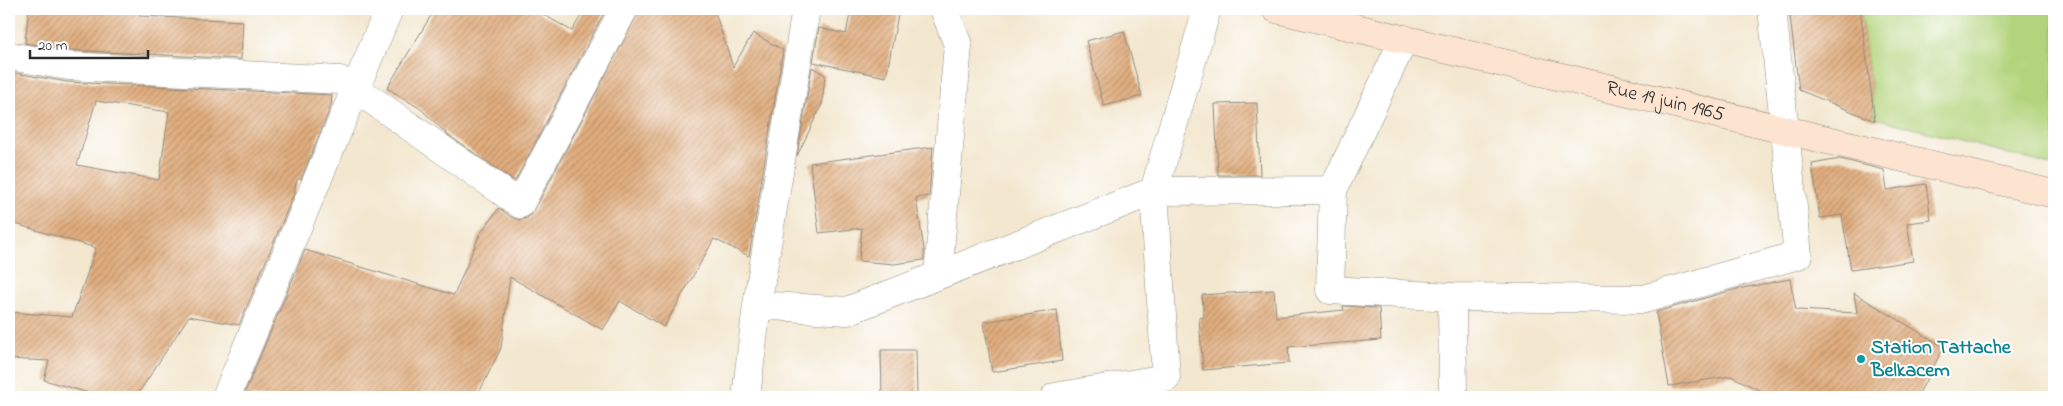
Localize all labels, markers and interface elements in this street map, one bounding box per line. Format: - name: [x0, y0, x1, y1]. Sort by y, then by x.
- scale bar: [30, 28, 148, 60]
- text: 20 m: [38, 35, 68, 57]
- street label: Rue 19 juin 1965: [1603, 74, 1727, 130]
- place label: Station Tattache Belkacem: [1870, 334, 2012, 386]
- marker: Station Tattache Belkacem: [1855, 353, 1867, 365]

